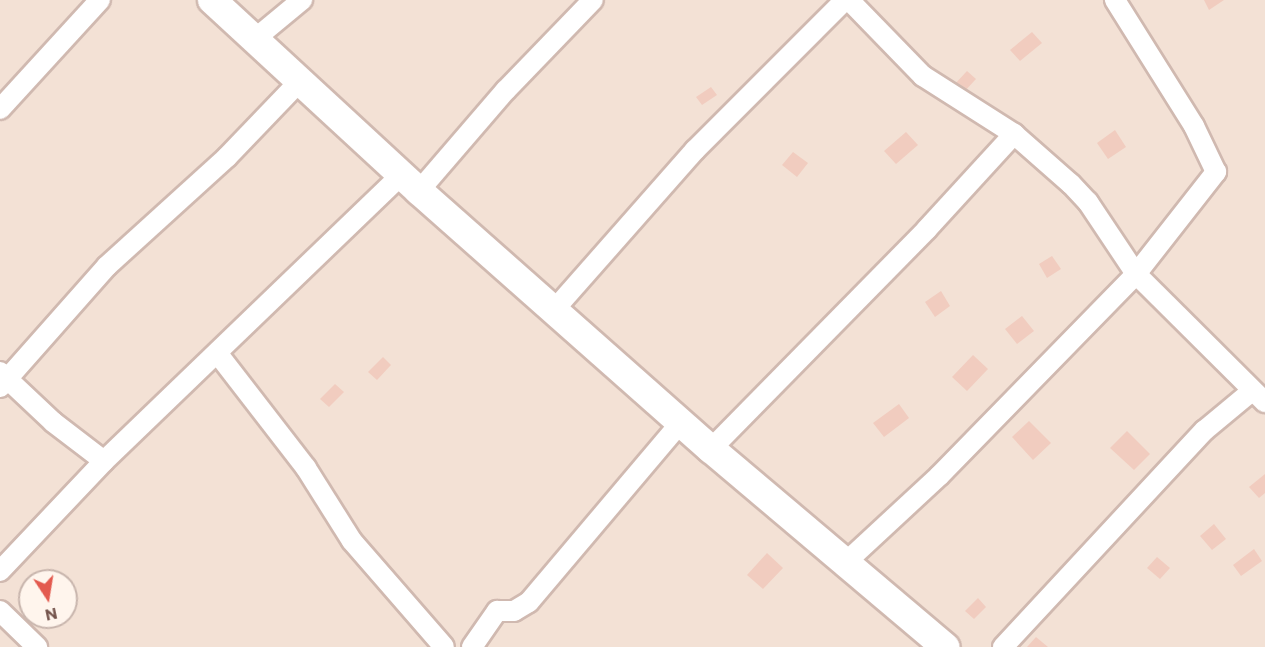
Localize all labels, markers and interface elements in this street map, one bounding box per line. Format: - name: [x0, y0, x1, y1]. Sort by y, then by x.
- north arrow: [18, 569, 78, 629]
- text: N: [44, 605, 59, 626]

